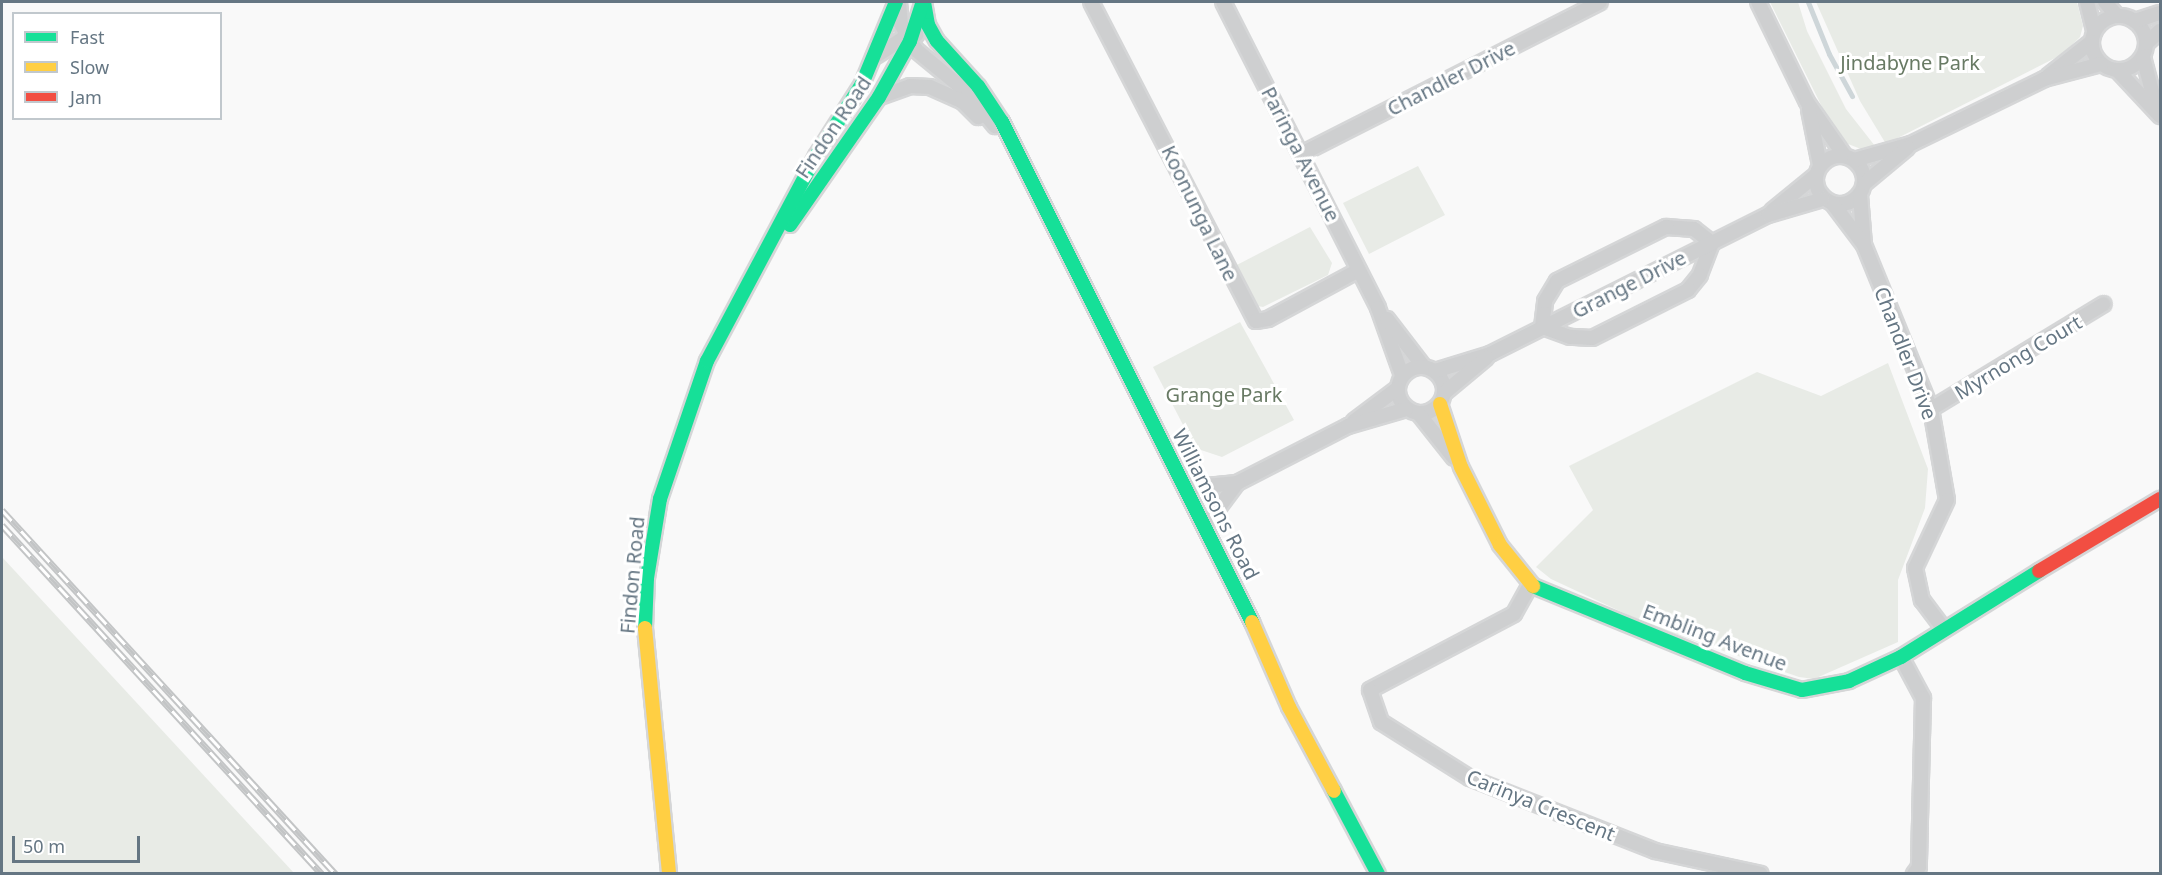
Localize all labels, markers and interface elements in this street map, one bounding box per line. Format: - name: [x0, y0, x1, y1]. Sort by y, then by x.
- legend: [12, 12, 222, 120]
- text: Fast: [70, 25, 105, 49]
- street label: Chandler Drive: [1383, 35, 1519, 121]
- park label: Jindabyne Park: [1840, 50, 1980, 74]
- text: Slow: [70, 55, 109, 79]
- street label: Findon Road: [790, 71, 876, 183]
- street label: Paringa Avenue: [1257, 83, 1345, 225]
- text: Jam: [70, 85, 102, 109]
- street label: Koonunga Lane: [1157, 141, 1243, 285]
- street label: Grange Drive: [1568, 245, 1690, 323]
- street label: Chandler Drive: [1870, 283, 1942, 423]
- street label: Myrnong Court: [1950, 310, 2086, 404]
- park label: Grange Park: [1165, 382, 1283, 406]
- street label: Williamsons Road: [1168, 425, 1264, 583]
- street label: Findon Road: [615, 515, 649, 635]
- street label: Embling Avenue: [1640, 598, 1790, 676]
- street label: Carinya Crescent: [1463, 764, 1619, 846]
- scale bar: [15, 824, 142, 862]
- text: 50 m: [23, 834, 65, 858]

